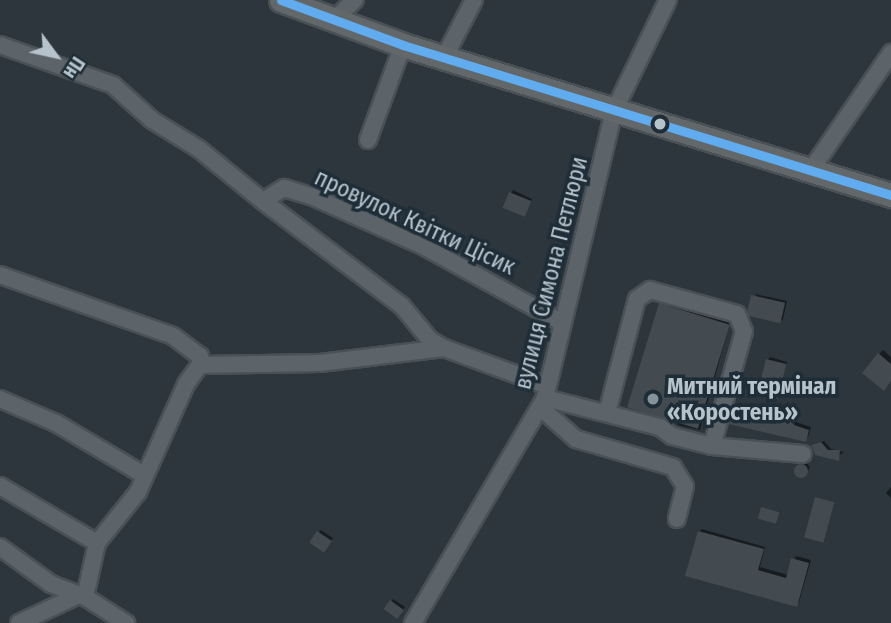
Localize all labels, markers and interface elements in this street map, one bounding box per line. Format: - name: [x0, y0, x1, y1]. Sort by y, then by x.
- north arrow: [21, 21, 91, 91]
- text: Пн: [59, 52, 90, 83]
- unlabelled marker: [653, 117, 667, 131]
- street label: вулиця Симона Петлюри: [509, 154, 593, 392]
- street label: провулок Квітки Цісик: [310, 163, 520, 281]
- place label: Митний термінал «Коростень»: [667, 372, 836, 426]
- marker: Митний термінал «Коростень»: [645, 391, 661, 407]

